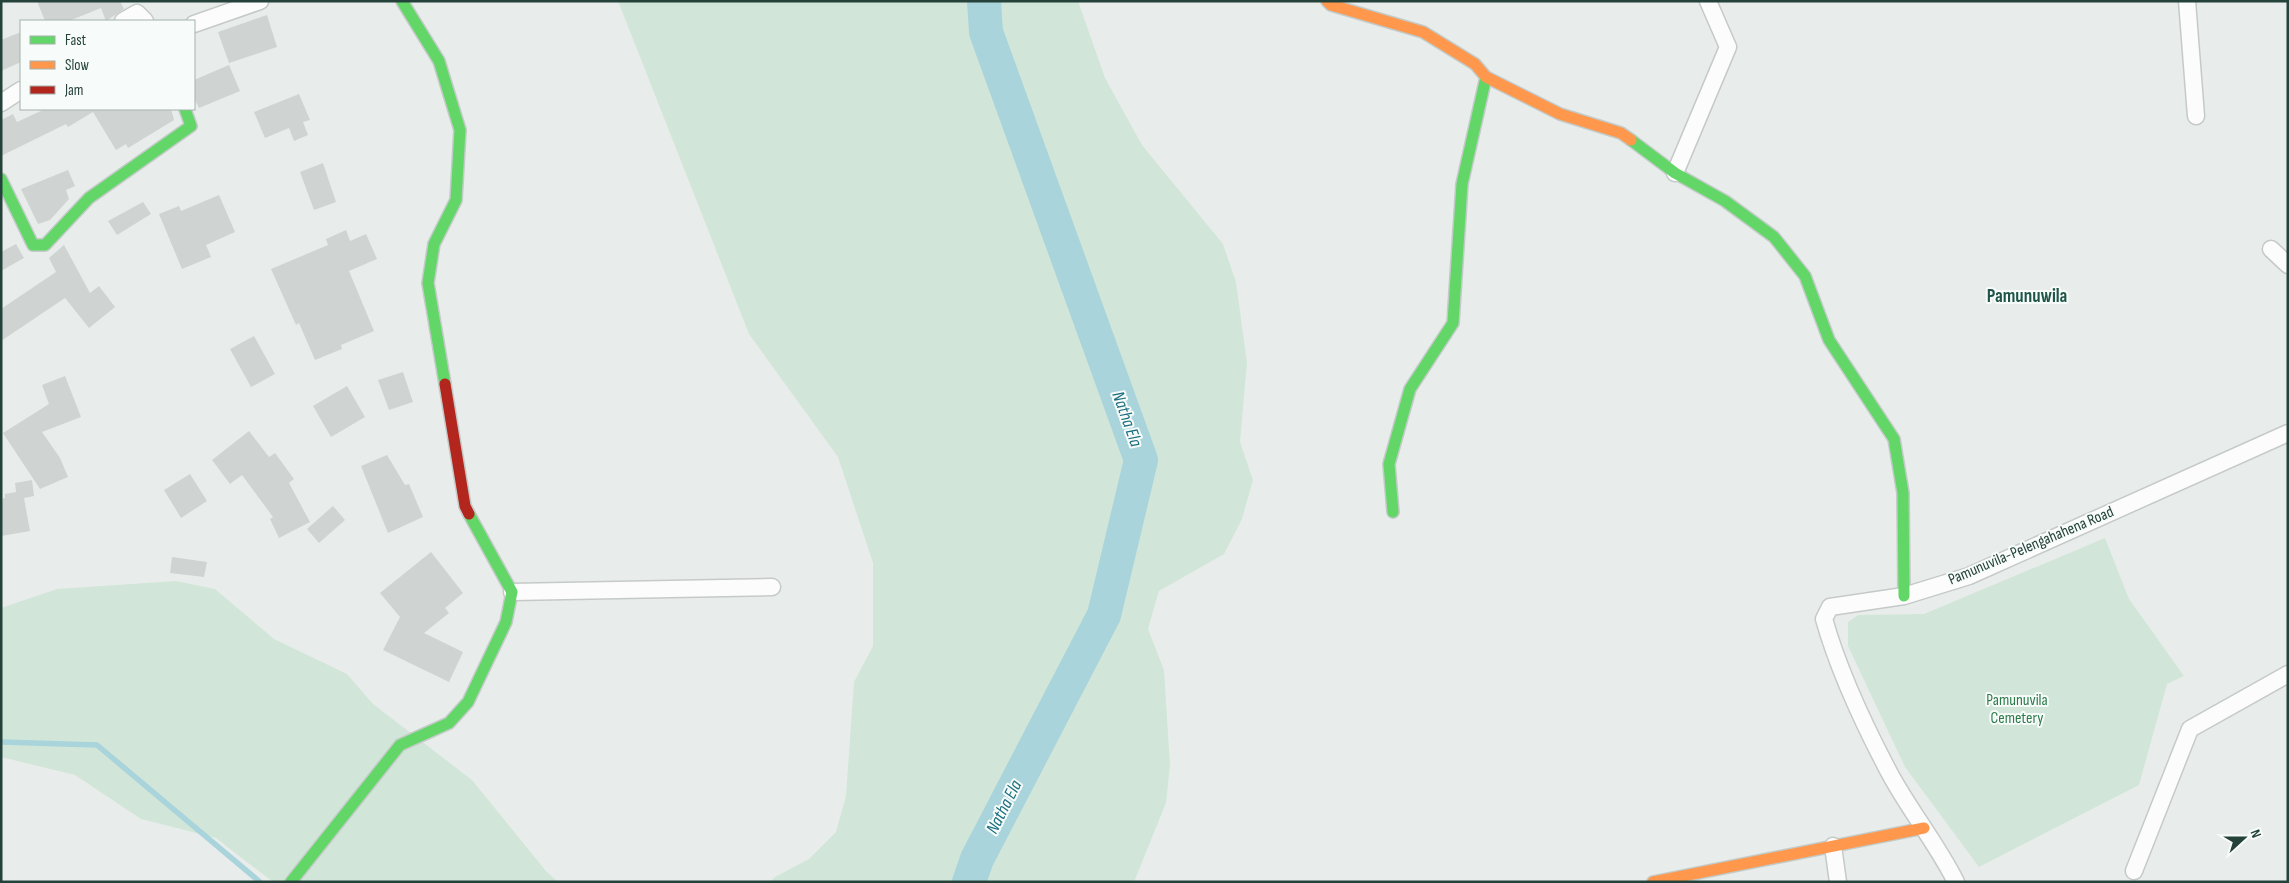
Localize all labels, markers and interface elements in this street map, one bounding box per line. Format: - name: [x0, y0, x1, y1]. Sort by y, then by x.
- legend: [20, 20, 195, 110]
- text: Fast: [65, 31, 87, 50]
- text: Slow: [65, 56, 89, 75]
- text: Jam: [64, 81, 83, 100]
- district label: Pamunuwila: [1987, 285, 2067, 308]
- water label: Natha Ela: [1107, 389, 1147, 450]
- street label: Pamunuvila-Pelengahahena Road: [1946, 503, 2116, 589]
- park label: Pamunuvila Cemetery: [1986, 691, 2048, 728]
- water label: Natha Ela: [982, 776, 1027, 837]
- north arrow: [2219, 813, 2269, 863]
- text: N: [2246, 827, 2265, 840]

